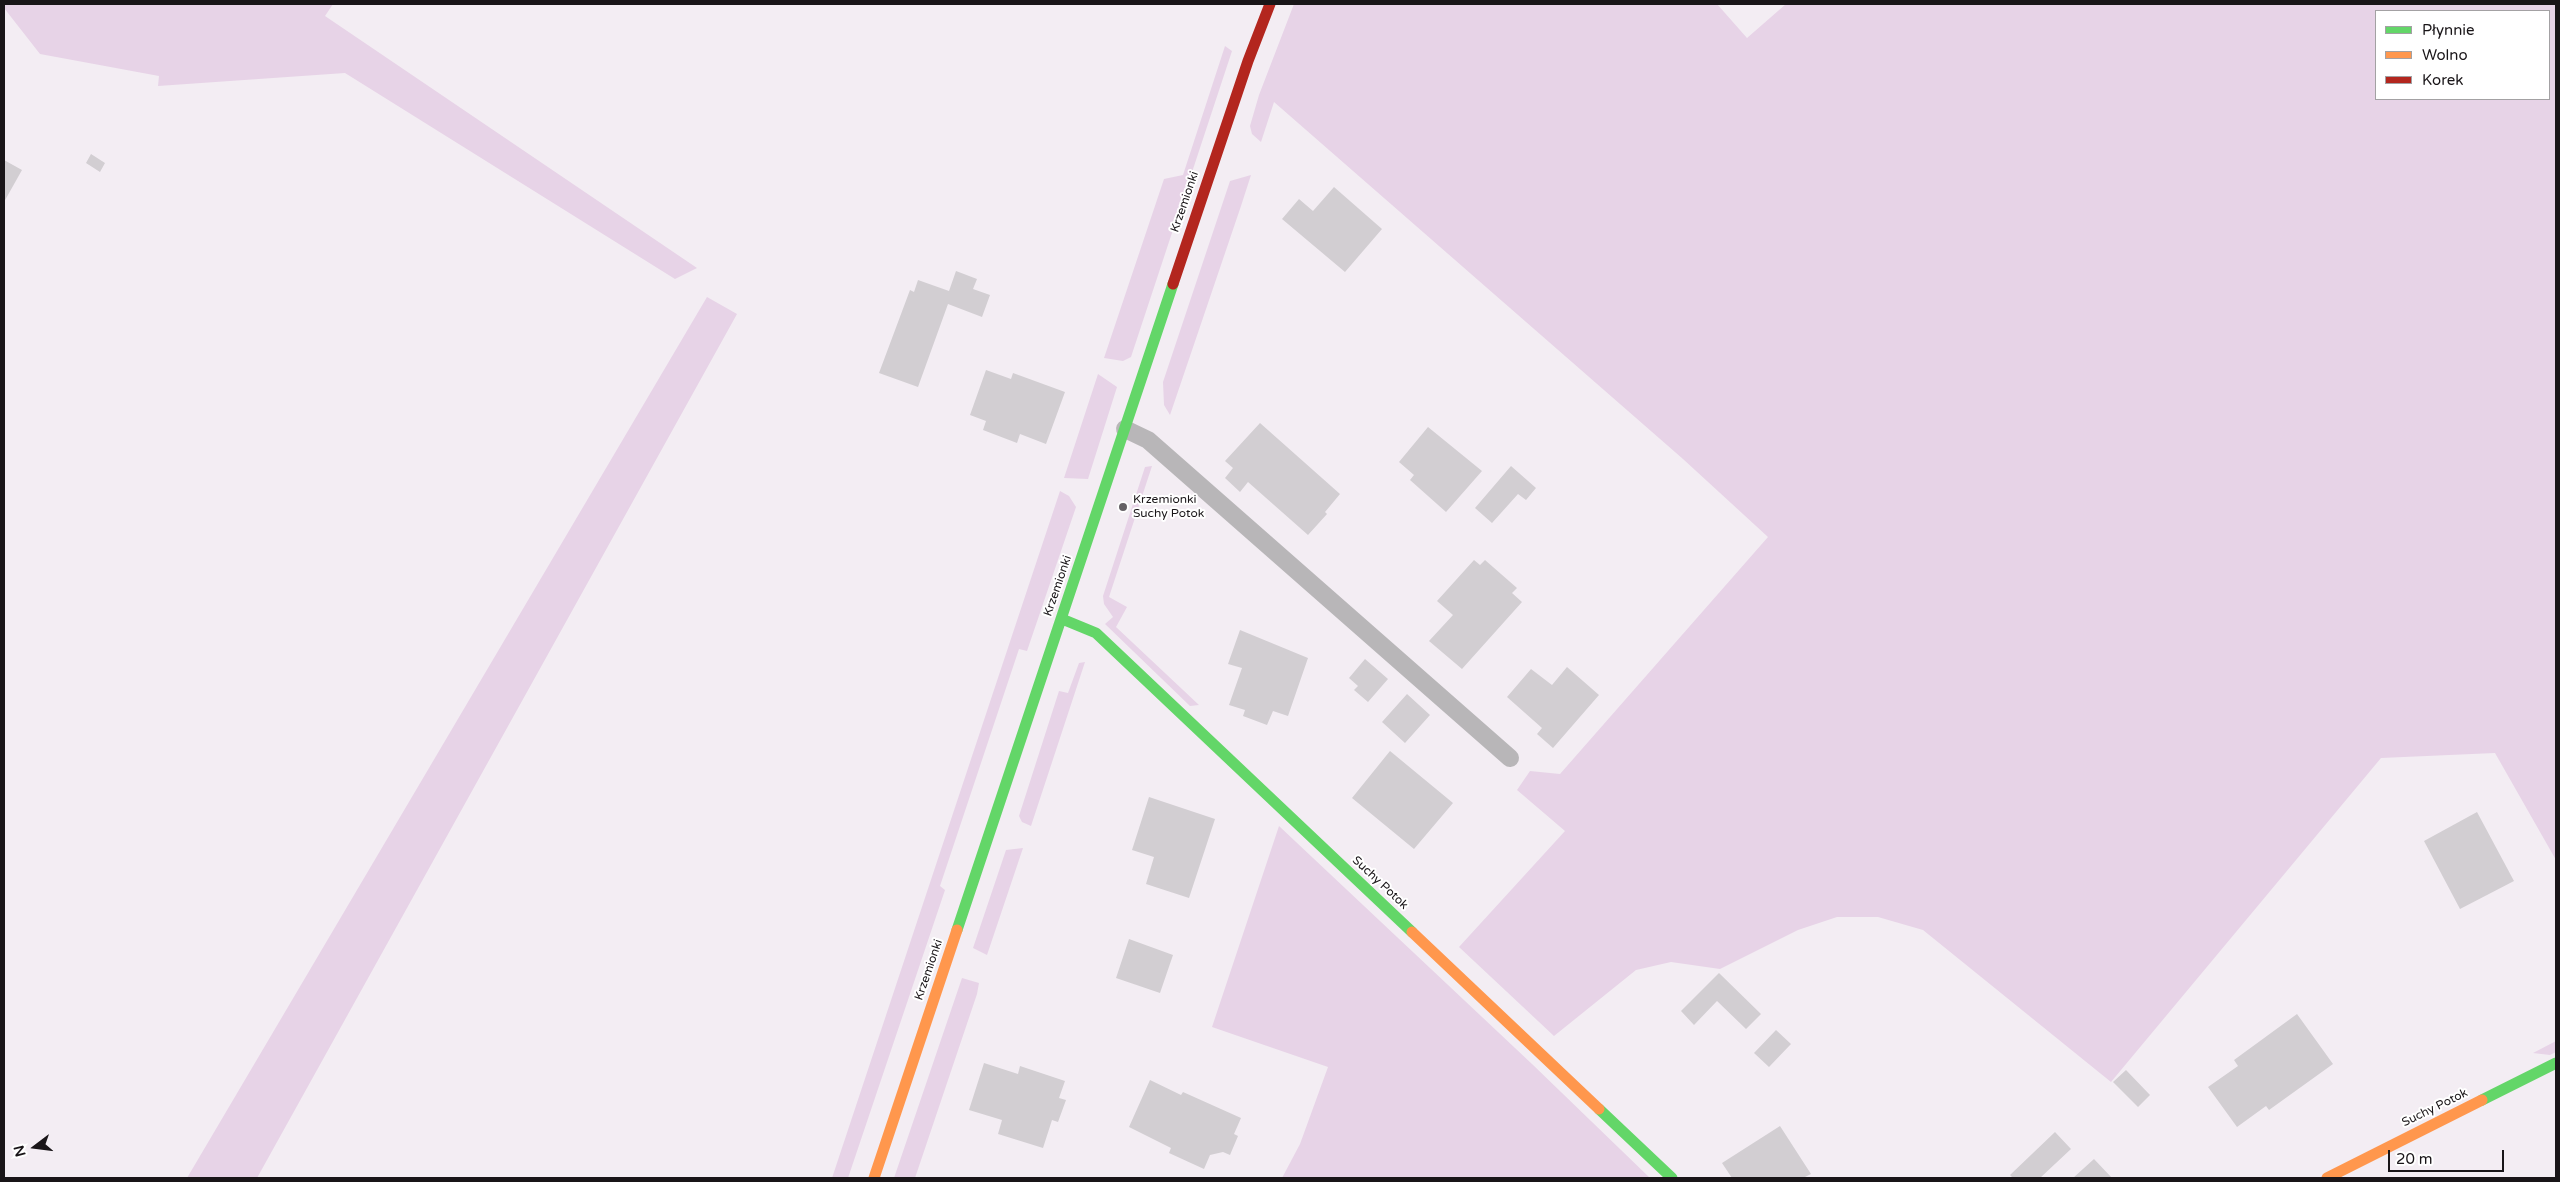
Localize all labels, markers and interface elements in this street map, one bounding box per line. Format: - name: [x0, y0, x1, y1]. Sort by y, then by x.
- legend: [2375, 10, 2550, 100]
- text: Płynnie: [2422, 21, 2475, 39]
- text: Wolno: [2422, 46, 2468, 64]
- text: Korek: [2422, 71, 2463, 89]
- street label: Krzemionki: [1168, 170, 1202, 234]
- place label: Krzemionki Suchy Potok: [1133, 493, 1204, 521]
- marker: Krzemionki Suchy Potok: [1117, 501, 1129, 513]
- street label: Krzemionki: [1041, 554, 1075, 618]
- street label: Suchy Potok: [1349, 853, 1411, 913]
- street label: Krzemionki: [912, 938, 946, 1002]
- street label: Suchy Potok: [2400, 1086, 2470, 1130]
- north arrow: [10, 1122, 60, 1172]
- scale bar: [2390, 1140, 2506, 1172]
- text: N: [10, 1143, 30, 1159]
- text: 20 m: [2396, 1150, 2433, 1168]

